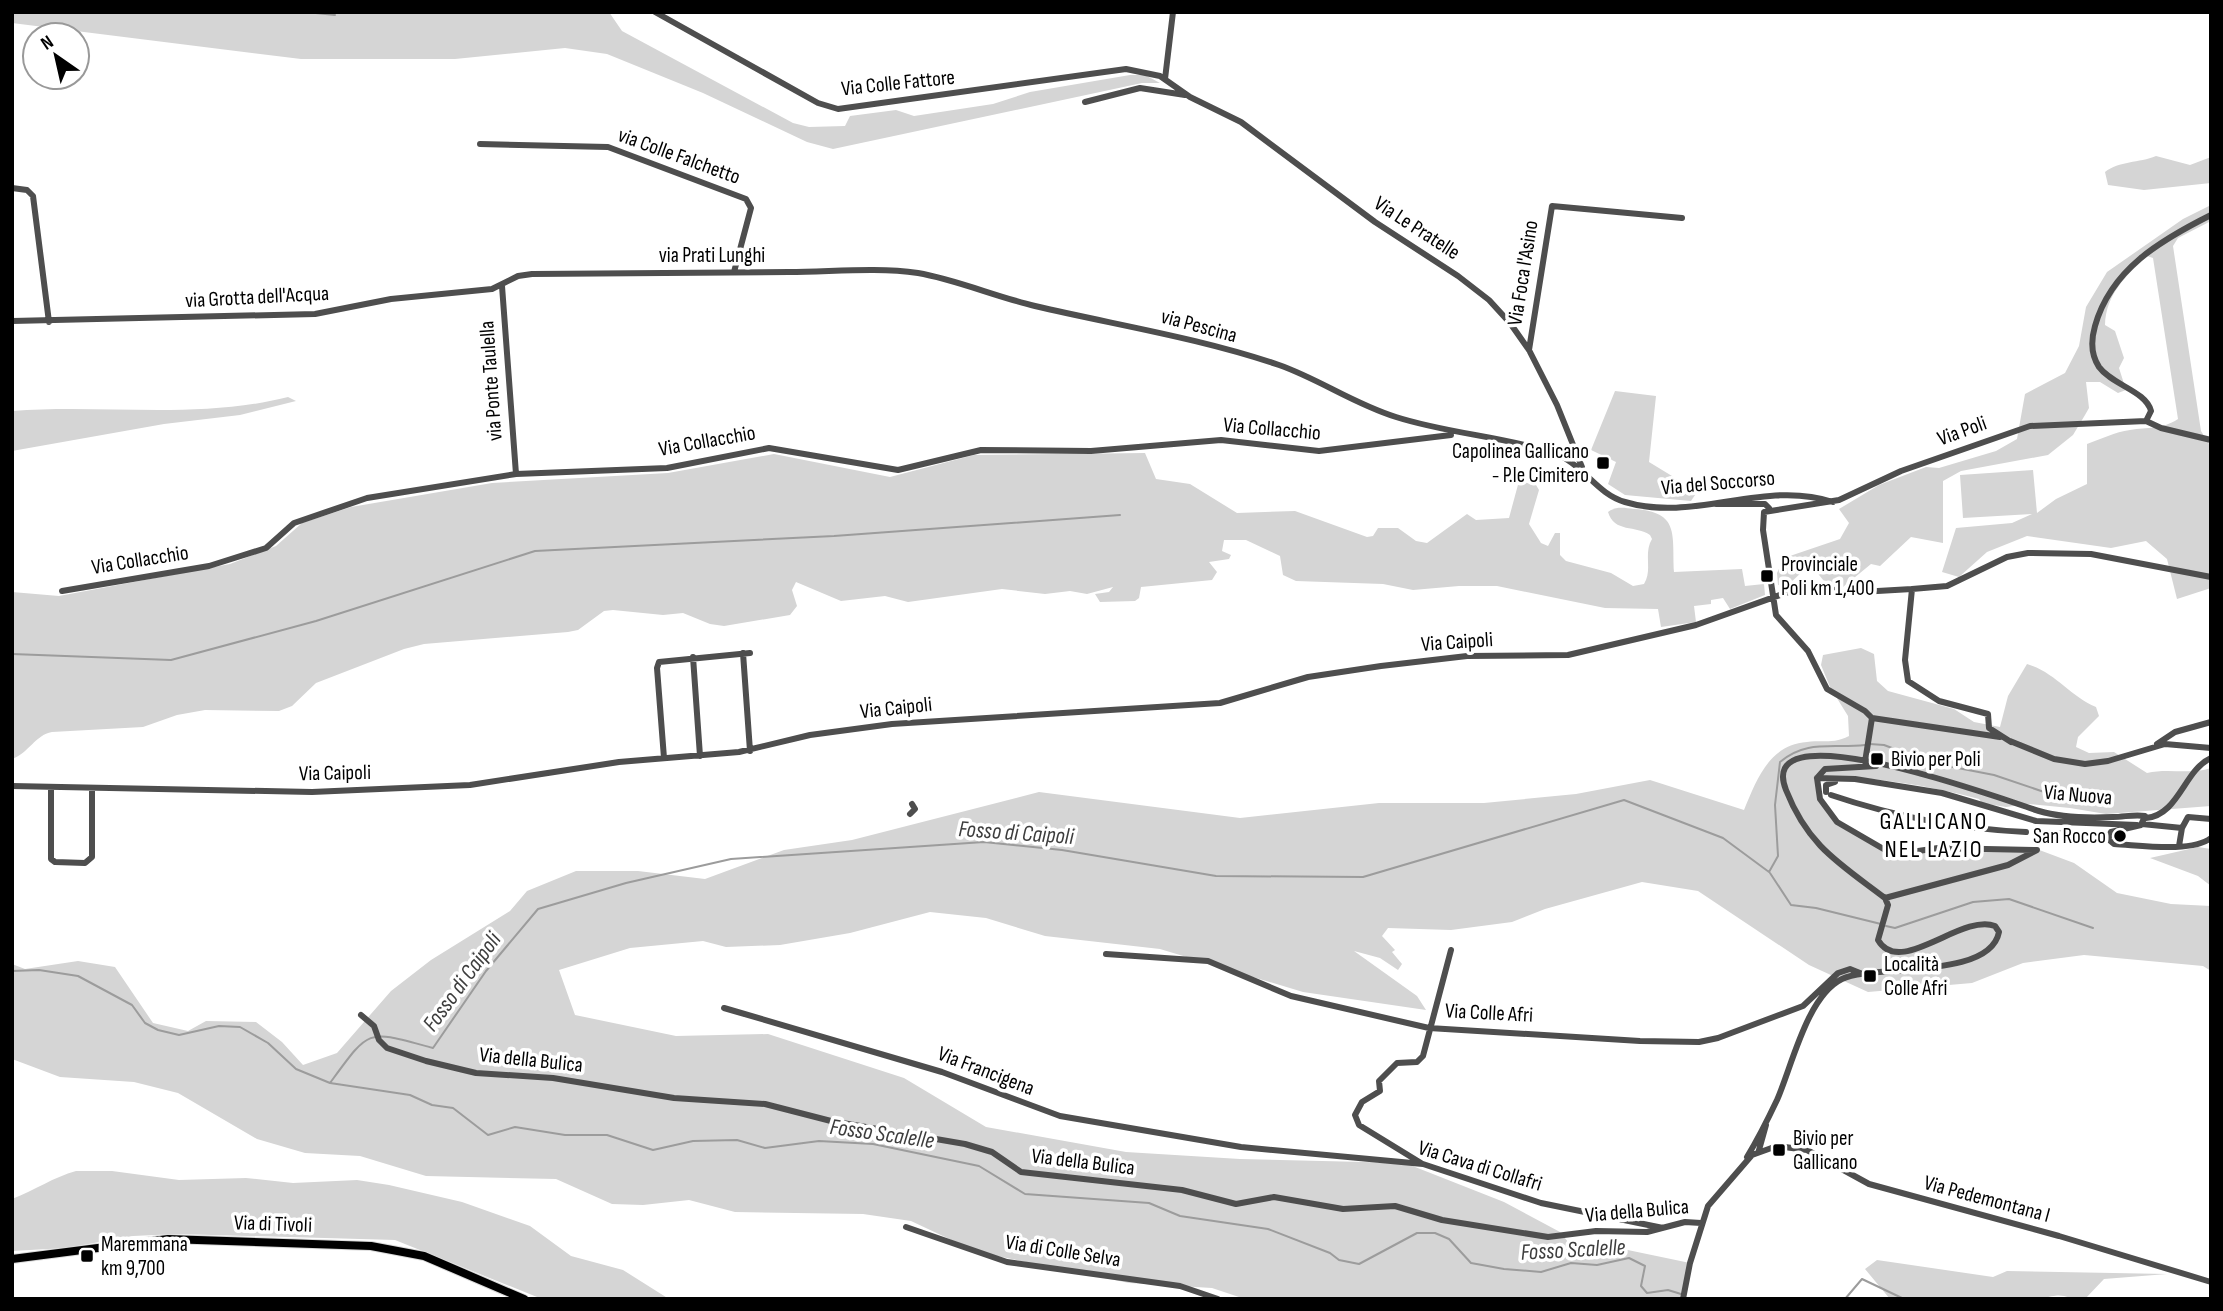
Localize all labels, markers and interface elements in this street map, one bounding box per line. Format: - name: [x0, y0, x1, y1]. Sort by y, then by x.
- north arrow: [21, 21, 91, 91]
- text: N: [37, 31, 58, 56]
- street label: Via Colle Fattore: [840, 65, 956, 101]
- street label: via Colle Falchetto: [614, 122, 744, 190]
- street label: Via Le Pratelle: [1369, 191, 1465, 265]
- street label: Via Foca l'Asino: [1502, 219, 1544, 327]
- street label: via Prati Lunghi: [659, 243, 765, 268]
- street label: via Grotta dell'Acqua: [184, 281, 330, 313]
- street label: via Pescina: [1158, 304, 1240, 348]
- street label: via Ponte Taulella: [474, 320, 508, 442]
- street label: Via Poli: [1934, 411, 1990, 451]
- street label: Via Collacchio: [1222, 412, 1322, 446]
- street label: Via Collacchio: [657, 420, 757, 462]
- place label: Capolinea Gallicano - P.le Cimitero: [1452, 439, 1589, 488]
- marker: Capolinea Gallicano - P.le Cimitero: [1595, 455, 1611, 471]
- street label: Via del Soccorso: [1660, 466, 1776, 500]
- street label: Via Collacchio: [90, 540, 190, 580]
- place label: Provinciale Poli km 1,400: [1781, 552, 1874, 601]
- marker: Provinciale Poli km 1,400: [1759, 568, 1775, 584]
- street label: Via Caipoli: [1420, 627, 1494, 657]
- street label: Via Caipoli: [859, 692, 933, 724]
- place label: Bivio per Poli: [1891, 747, 1981, 772]
- marker: Bivio per Poli: [1869, 751, 1885, 767]
- street label: Via Caipoli: [299, 760, 371, 786]
- street label: Via Nuova: [2043, 780, 2113, 810]
- district label: GALLICANO NEL LAZIO: [1880, 807, 1988, 864]
- water label: Fosso di Caipoli: [957, 815, 1075, 851]
- place label: San Rocco: [2033, 824, 2106, 849]
- marker: San Rocco: [2112, 828, 2128, 844]
- water label: Fosso di Caipoli: [417, 926, 508, 1037]
- place label: Località Colle Afri: [1884, 952, 1947, 1001]
- marker: Località Colle Afri: [1862, 968, 1878, 984]
- street label: Via Colle Afri: [1444, 998, 1534, 1028]
- street label: Via Francigena: [934, 1041, 1038, 1101]
- street label: Via della Bulica: [478, 1042, 584, 1078]
- water label: Fosso Scalelle: [828, 1113, 936, 1155]
- place label: Bivio per Gallicano: [1793, 1126, 1858, 1175]
- street label: Via Cava di Collafri: [1415, 1135, 1545, 1197]
- marker: Bivio per Gallicano: [1771, 1142, 1787, 1158]
- street label: Via della Bulica: [1030, 1143, 1136, 1181]
- street label: Via Pedemontana I: [1921, 1170, 2053, 1228]
- street label: Via della Bulica: [1584, 1194, 1690, 1228]
- street label: Via di Tivoli: [234, 1210, 312, 1238]
- street label: Via di Colle Selva: [1004, 1230, 1122, 1272]
- place label: Maremmana km 9,700: [101, 1232, 188, 1281]
- water label: Fosso Scalelle: [1520, 1233, 1626, 1267]
- marker: Maremmana km 9,700: [79, 1248, 95, 1264]

